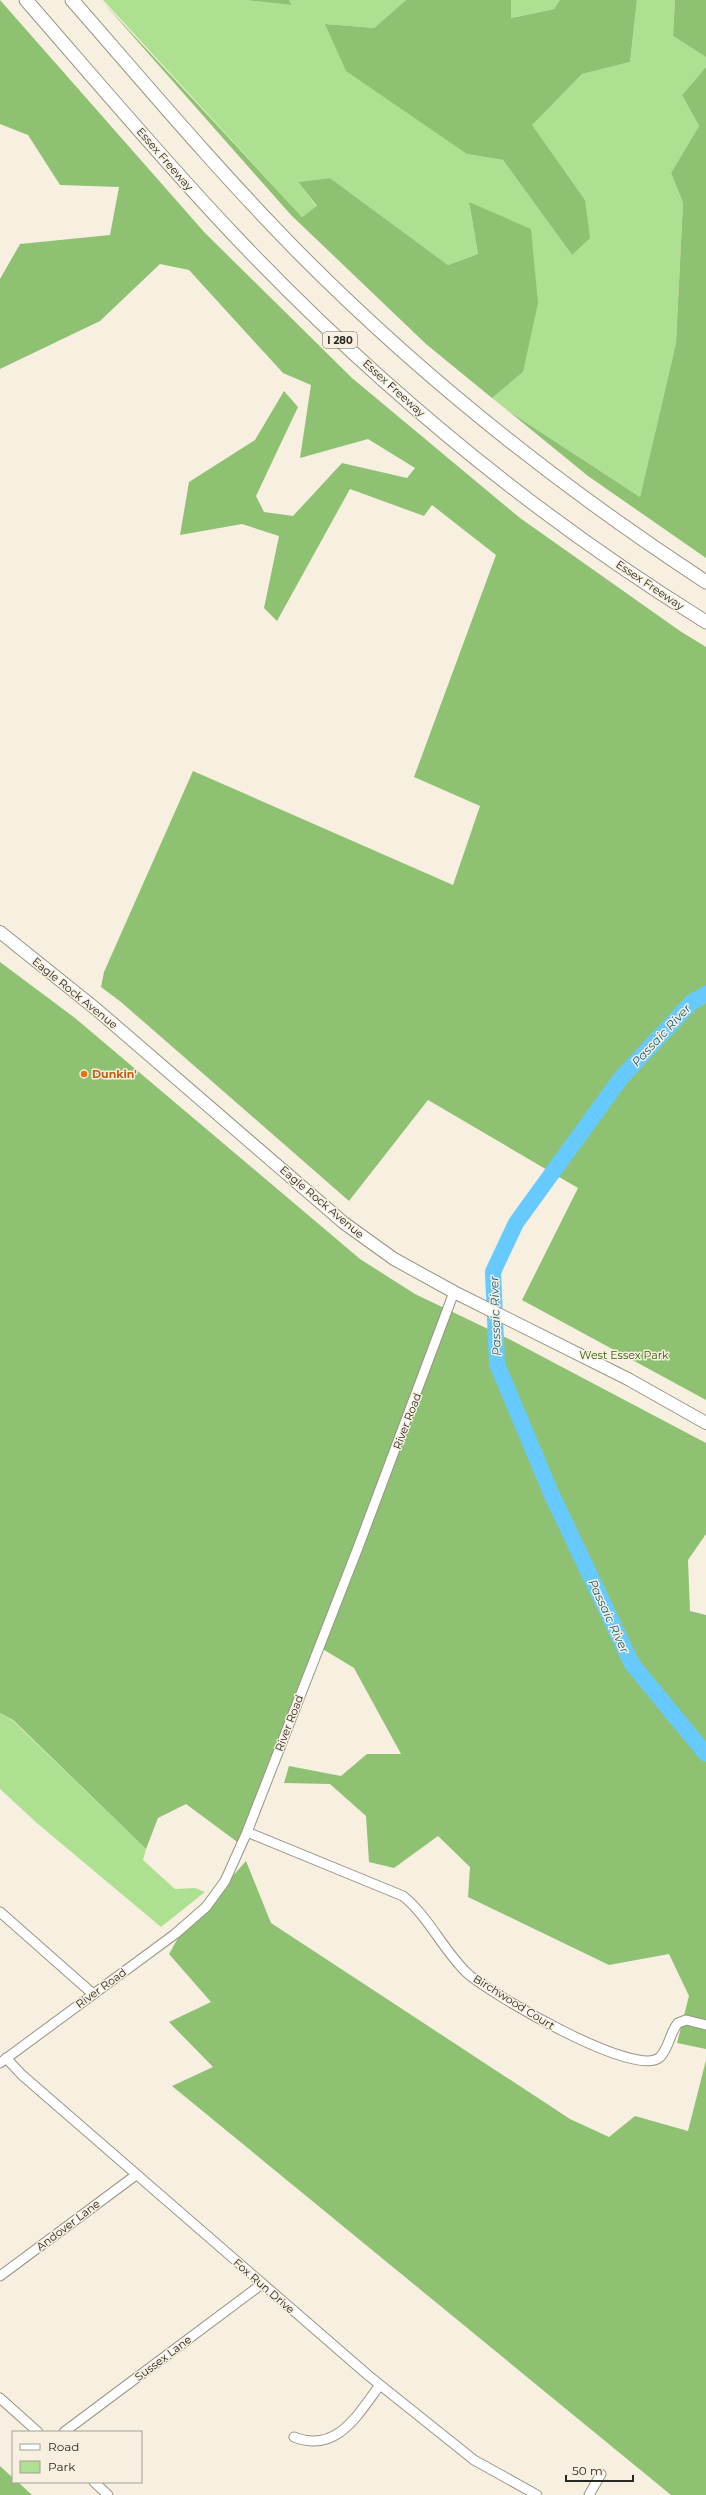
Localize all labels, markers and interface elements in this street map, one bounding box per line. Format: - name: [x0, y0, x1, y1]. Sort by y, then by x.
- street label: Essex Freeway: [134, 125, 196, 194]
- road number: I 280: [323, 332, 357, 348]
- street label: Essex Freeway: [360, 356, 428, 420]
- street label: Essex Freeway: [613, 557, 687, 613]
- street label: Eagle Rock Avenue: [30, 954, 121, 1032]
- water label: Passaic River: [628, 1001, 694, 1069]
- place label: Dunkin': [92, 1067, 137, 1081]
- marker: Dunkin': [79, 1069, 89, 1079]
- street label: Eagle Rock Avenue: [277, 1163, 367, 1242]
- water label: Passaic River: [486, 1276, 504, 1356]
- park label: West Essex Park: [579, 1348, 669, 1362]
- street label: River Road: [390, 1391, 424, 1451]
- water label: Passaic River: [585, 1577, 633, 1656]
- street label: River Road: [272, 1693, 306, 1753]
- street label: River Road: [73, 1965, 129, 2011]
- street label: Birchwood Court: [471, 1971, 558, 2033]
- street label: Andover Lane: [33, 2196, 103, 2254]
- street label: Fox Run Drive: [230, 2256, 298, 2317]
- street label: Sussex Lane: [132, 2332, 194, 2384]
- legend: [12, 2431, 142, 2483]
- text: Road: [48, 2439, 79, 2454]
- scale bar: [566, 2457, 633, 2483]
- text: Park: [48, 2459, 76, 2474]
- text: 50 m: [572, 2463, 603, 2478]

